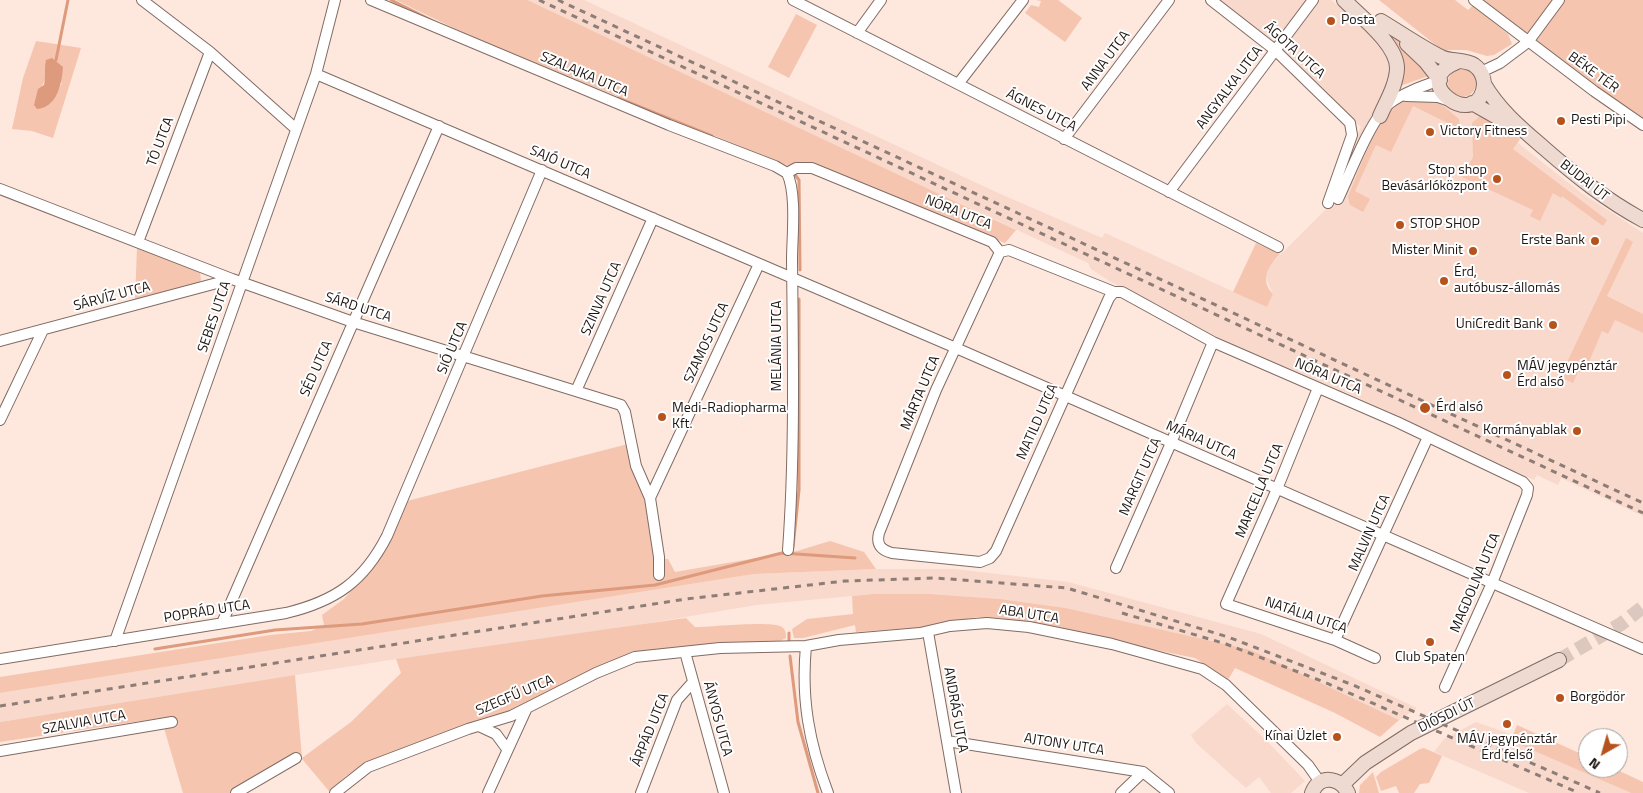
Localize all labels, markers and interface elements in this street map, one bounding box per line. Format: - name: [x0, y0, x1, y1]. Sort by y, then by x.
- place label: Posta: [1341, 13, 1375, 29]
- marker: Posta: [1325, 15, 1337, 27]
- street label: ÁGOTA UTCA: [1260, 19, 1328, 83]
- street label: ANNA UTCA: [1078, 28, 1134, 94]
- street label: ANGYALKA UTCA: [1193, 43, 1267, 133]
- street label: SZALAJKA UTCA: [537, 49, 631, 101]
- street label: BÉKE TÉR: [1564, 49, 1622, 97]
- street label: ÁGNES UTCA: [1003, 86, 1079, 136]
- place label: Pesti Pipi: [1571, 113, 1626, 129]
- street label: TÓ UTCA: [144, 115, 178, 169]
- marker: Pesti Pipi: [1555, 115, 1567, 127]
- place label: Victory Fitness: [1440, 124, 1527, 140]
- marker: Victory Fitness: [1424, 126, 1436, 138]
- street label: SAJÓ UTCA: [527, 143, 593, 183]
- street label: BUDAI ÚT: [1556, 157, 1612, 205]
- place label: Stop shop Bevásárlóközpont: [1381, 163, 1487, 196]
- marker: Stop shop Bevásárlóközpont: [1491, 173, 1503, 185]
- street label: NÓRA UTCA: [922, 192, 994, 234]
- place label: STOP SHOP: [1410, 217, 1480, 233]
- marker: STOP SHOP: [1394, 219, 1406, 231]
- place label: Erste Bank: [1521, 233, 1585, 249]
- marker: Erste Bank: [1589, 235, 1601, 247]
- place label: Mister Minit: [1391, 243, 1463, 259]
- marker: Mister Minit: [1467, 245, 1479, 257]
- street label: SZINVA UTCA: [578, 259, 626, 339]
- place label: Érd, autóbusz-állomás: [1454, 265, 1560, 298]
- marker: Érd, autóbusz-állomás: [1438, 275, 1450, 287]
- street label: SÁRVÍZ UTCA: [72, 279, 152, 315]
- street label: SEBES UTCA: [195, 279, 235, 355]
- street label: SÁRD UTCA: [323, 289, 393, 327]
- street label: SZAMOS UTCA: [681, 300, 733, 386]
- street label: MELÁNIA UTCA: [770, 300, 786, 392]
- place label: UniCredit Bank: [1456, 317, 1543, 333]
- street label: SIÓ UTCA: [434, 319, 472, 377]
- marker: UniCredit Bank: [1547, 319, 1559, 331]
- street label: SÉD UTCA: [297, 338, 337, 400]
- street label: MÁRTA UTCA: [898, 353, 944, 433]
- street label: NÓRA UTCA: [1292, 355, 1364, 399]
- place label: MÁV jegypénztár Érd alsó: [1517, 359, 1617, 392]
- marker: MÁV jegypénztár Érd alsó: [1501, 369, 1513, 381]
- street label: MATILD UTCA: [1014, 381, 1062, 463]
- place label: Érd alsó: [1436, 400, 1483, 416]
- place label: Medi-Radiopharma Kft.: [672, 401, 786, 434]
- marker: Érd alsó: [1418, 401, 1432, 415]
- marker: Medi-Radiopharma Kft.: [656, 411, 668, 423]
- street label: MÁRIA UTCA: [1163, 418, 1239, 464]
- place label: Kormányablak: [1483, 423, 1567, 439]
- marker: Kormányablak: [1571, 425, 1583, 437]
- street label: MARGIT UTCA: [1116, 435, 1166, 519]
- street label: MARCELLA UTCA: [1233, 441, 1287, 541]
- street label: MALVIN UTCA: [1346, 492, 1394, 574]
- street label: MAGDOLNA UTCA: [1447, 531, 1505, 635]
- street label: NATÁLIA UTCA: [1263, 594, 1349, 638]
- street label: POPRÁD UTCA: [163, 597, 251, 627]
- street label: ABA UTCA: [998, 602, 1060, 628]
- marker: Club Spaten: [1424, 636, 1436, 648]
- place label: Club Spaten: [1395, 650, 1465, 666]
- street label: ANDRÁS UTCA: [939, 666, 971, 754]
- street label: SZEGFŰ UTCA: [474, 672, 556, 720]
- street label: ÁNYOS UTCA: [699, 680, 735, 758]
- place label: Borgödör: [1570, 690, 1625, 706]
- street label: ÁRPÁD UTCA: [629, 691, 673, 769]
- marker: Borgödör: [1554, 692, 1566, 704]
- street label: DIÓSDI ÚT: [1416, 695, 1478, 737]
- street label: SZALVIA UTCA: [41, 707, 127, 739]
- marker: MÁV jegypénztár Érd felső: [1501, 718, 1513, 730]
- north arrow: [1578, 728, 1628, 778]
- place label: Kínai Üzlet: [1265, 729, 1327, 745]
- street label: AJTONY UTCA: [1023, 730, 1105, 760]
- marker: Kínai Üzlet: [1331, 731, 1343, 743]
- place label: MÁV jegypénztár Érd felső: [1457, 732, 1557, 764]
- text: N: [1584, 753, 1604, 776]

